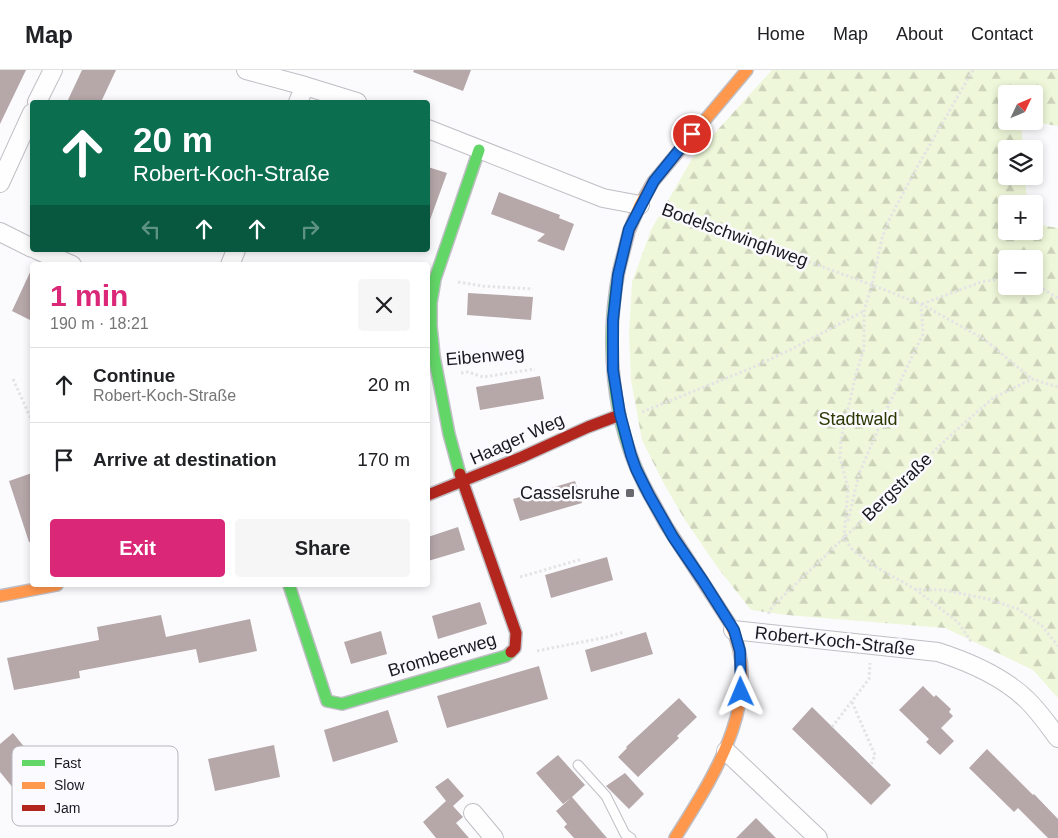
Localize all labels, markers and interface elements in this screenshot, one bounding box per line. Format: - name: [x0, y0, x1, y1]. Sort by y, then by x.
- text: Map: [25, 21, 73, 48]
- text: Home: [757, 24, 805, 44]
- text: Map: [833, 24, 868, 44]
- text: About: [896, 24, 943, 44]
- text: Contact: [971, 24, 1033, 44]
- north arrow: [998, 85, 1042, 130]
- map controls: [998, 85, 1043, 295]
- pin: [671, 113, 713, 155]
- icon: ahead: [50, 120, 115, 185]
- text: 20 m: [133, 120, 213, 159]
- icon: arrive: [678, 120, 706, 148]
- button: layers: [998, 140, 1043, 185]
- text: Robert-Koch-Straße: [133, 161, 330, 186]
- button: +: [998, 195, 1043, 240]
- street label: Bodelschwinghweg: [659, 199, 811, 271]
- icon: left: [137, 215, 165, 243]
- icon: ahead: [190, 215, 218, 243]
- icon: ahead: [243, 215, 271, 243]
- icon: right: [296, 215, 324, 243]
- button: −: [998, 250, 1043, 295]
- text: 1 min: [50, 279, 128, 312]
- button: close: [358, 279, 410, 331]
- text: 190 m · 18:21: [50, 315, 149, 332]
- street label: Eibenweg: [445, 343, 525, 369]
- text: Continue: [93, 365, 175, 386]
- icon: ahead: [50, 371, 78, 399]
- text: 20 m: [368, 374, 410, 395]
- text: Robert-Koch-Straße: [93, 387, 236, 404]
- street label: Haager Weg: [467, 409, 567, 469]
- park label: Stadtwald: [818, 409, 898, 429]
- icon: arrive: [50, 446, 78, 474]
- text: Arrive at destination: [93, 449, 277, 470]
- text: 170 m: [357, 449, 410, 470]
- street label: Bergstraße: [858, 449, 936, 525]
- place label: Casselsruhe: [520, 483, 620, 503]
- marker: Casselsruhe: [624, 487, 636, 499]
- button: Exit: [50, 519, 225, 577]
- button: Share: [235, 519, 410, 577]
- street label: Robert-Koch-Straße: [754, 623, 916, 659]
- street label: Brombeerweg: [385, 629, 499, 681]
- position arrow: [714, 665, 766, 717]
- legend: [12, 746, 178, 826]
- text: Fast: [54, 755, 81, 771]
- text: Slow: [54, 777, 85, 793]
- text: Jam: [54, 800, 80, 816]

